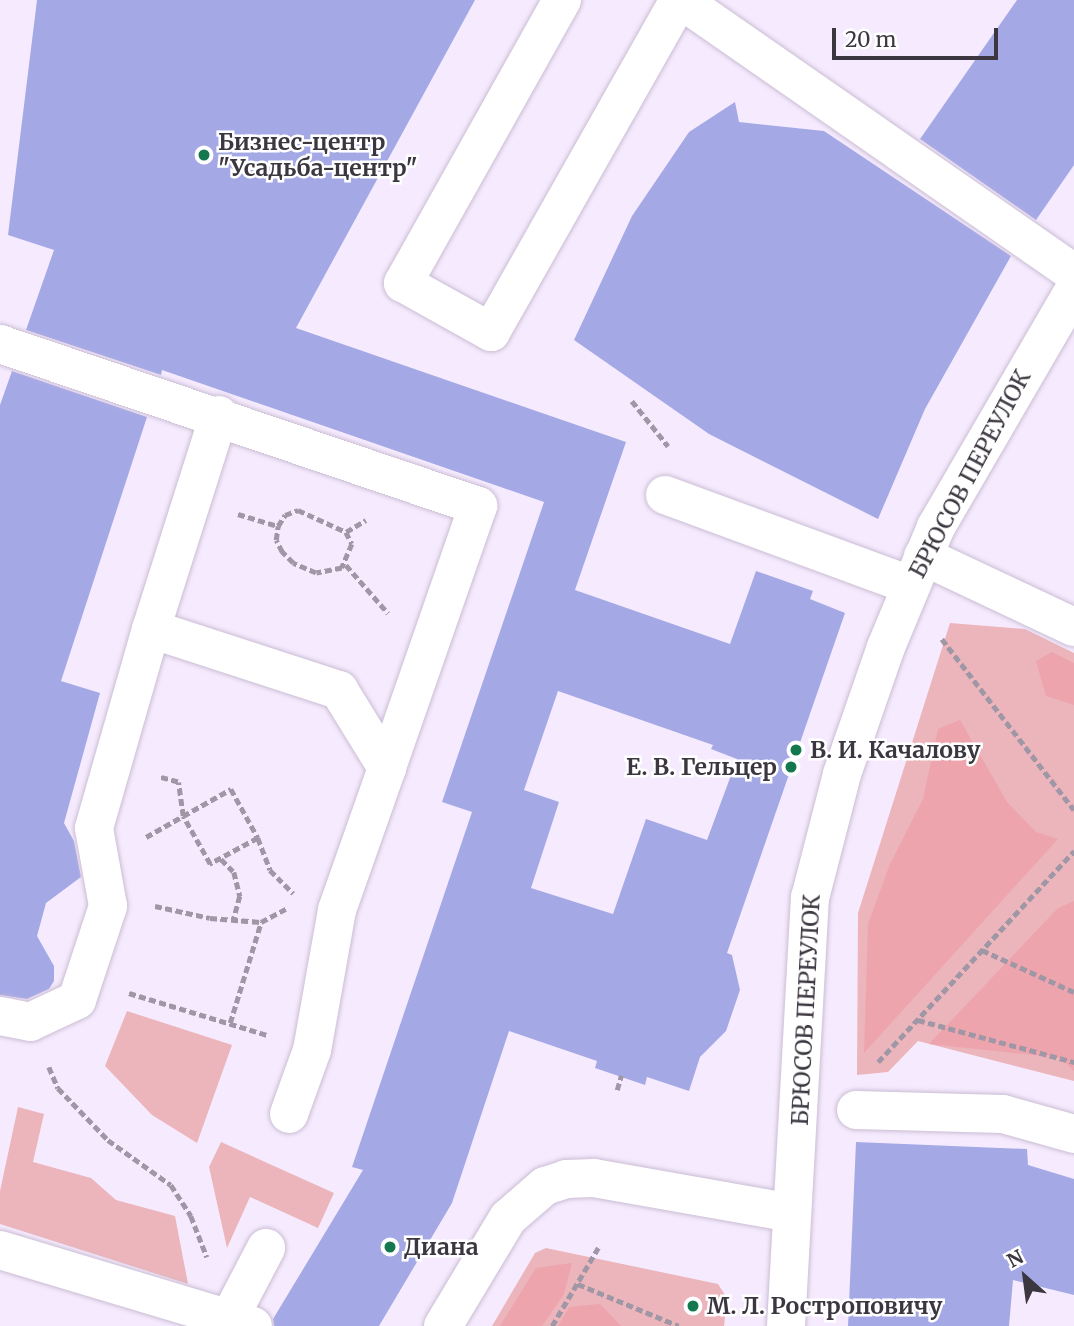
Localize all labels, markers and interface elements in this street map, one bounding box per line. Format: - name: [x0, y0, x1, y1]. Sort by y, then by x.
- scale bar: [836, 14, 1002, 58]
- text: 20 m: [845, 26, 896, 53]
- place label: Бизнес-центр "Усадьба-центр": [218, 128, 418, 182]
- marker: Бизнес-центр "Усадьба-центр": [196, 147, 212, 163]
- street label: БРЮСОВ ПЕРЕУЛОК: [903, 365, 1037, 583]
- place label: В. И. Качалову: [810, 736, 980, 764]
- marker: В. И. Качалову: [788, 742, 804, 758]
- place label: Е. В. Гельцер: [626, 753, 777, 781]
- marker: Е. В. Гельцер: [783, 759, 799, 775]
- street label: БРЮСОВ ПЕРЕУЛОК: [786, 894, 826, 1126]
- place label: Диана: [404, 1233, 479, 1261]
- marker: Диана: [382, 1239, 398, 1255]
- north arrow: [990, 1242, 1060, 1312]
- text: N: [1003, 1244, 1027, 1273]
- place label: М. Л. Ростроповичу: [707, 1292, 942, 1320]
- marker: М. Л. Ростроповичу: [685, 1298, 701, 1314]

